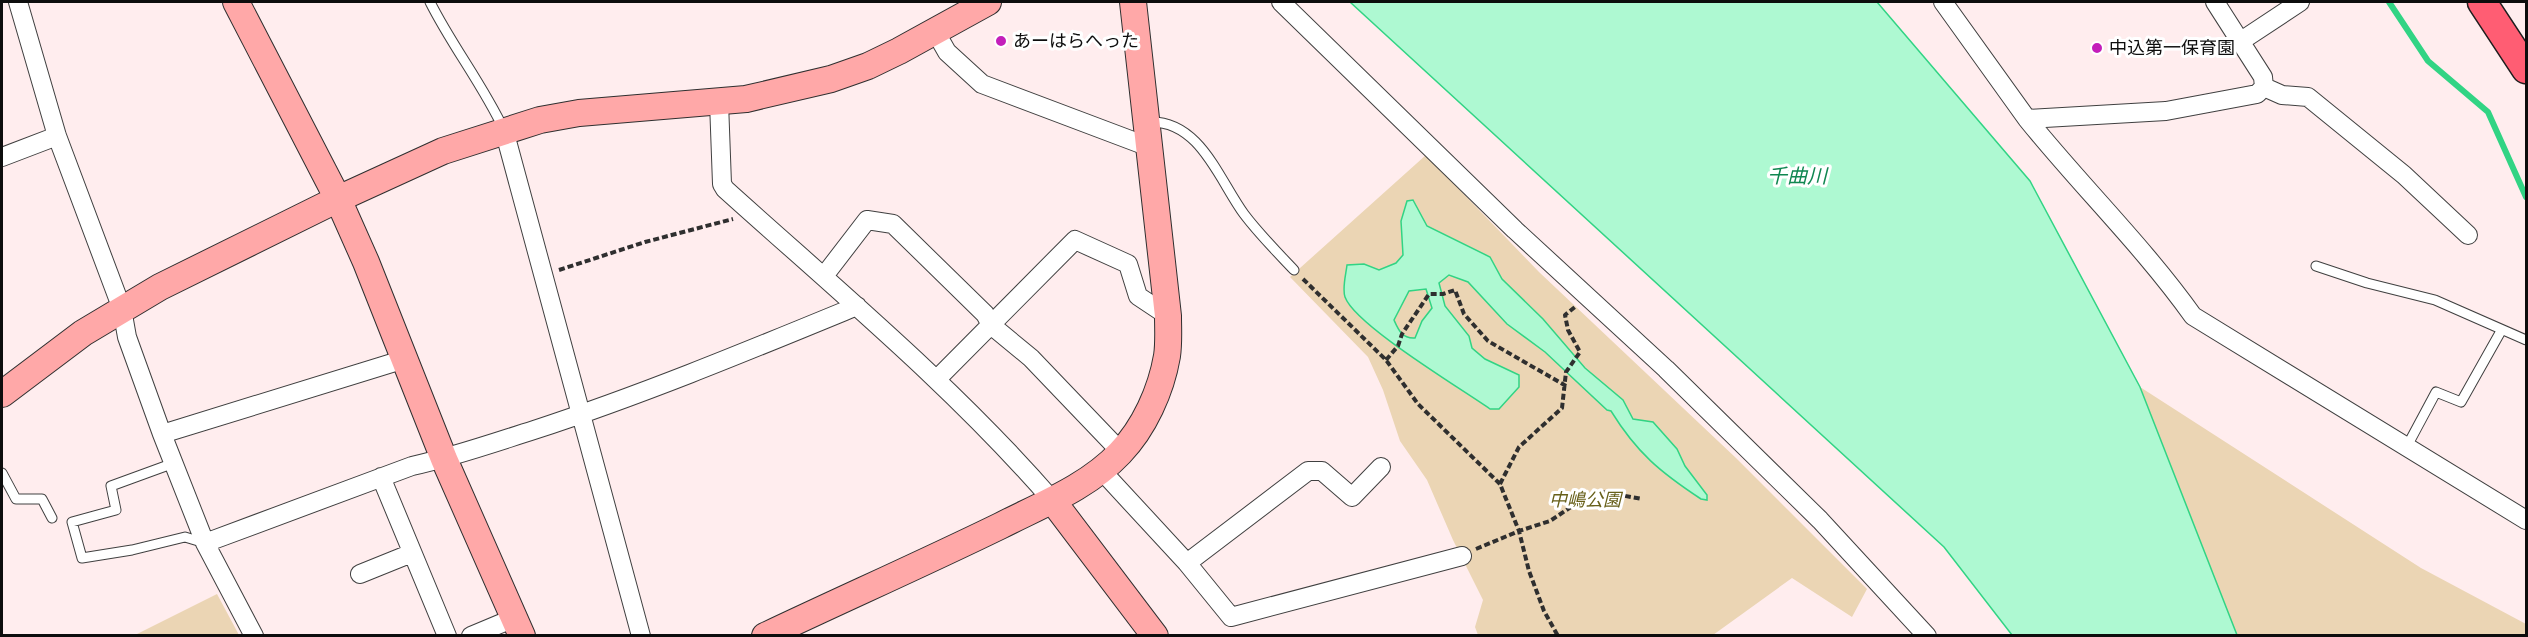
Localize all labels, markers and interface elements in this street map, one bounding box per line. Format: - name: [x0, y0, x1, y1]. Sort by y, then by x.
- place label: あーはらへった: [1013, 31, 1139, 51]
- marker: あーはらへった: [994, 34, 1008, 48]
- place label: 中込第一保育園: [2109, 38, 2235, 58]
- marker: 中込第一保育園: [2090, 41, 2104, 55]
- water label: 千曲川: [1767, 165, 1829, 187]
- park label: 中嶋公園: [1549, 490, 1624, 510]

